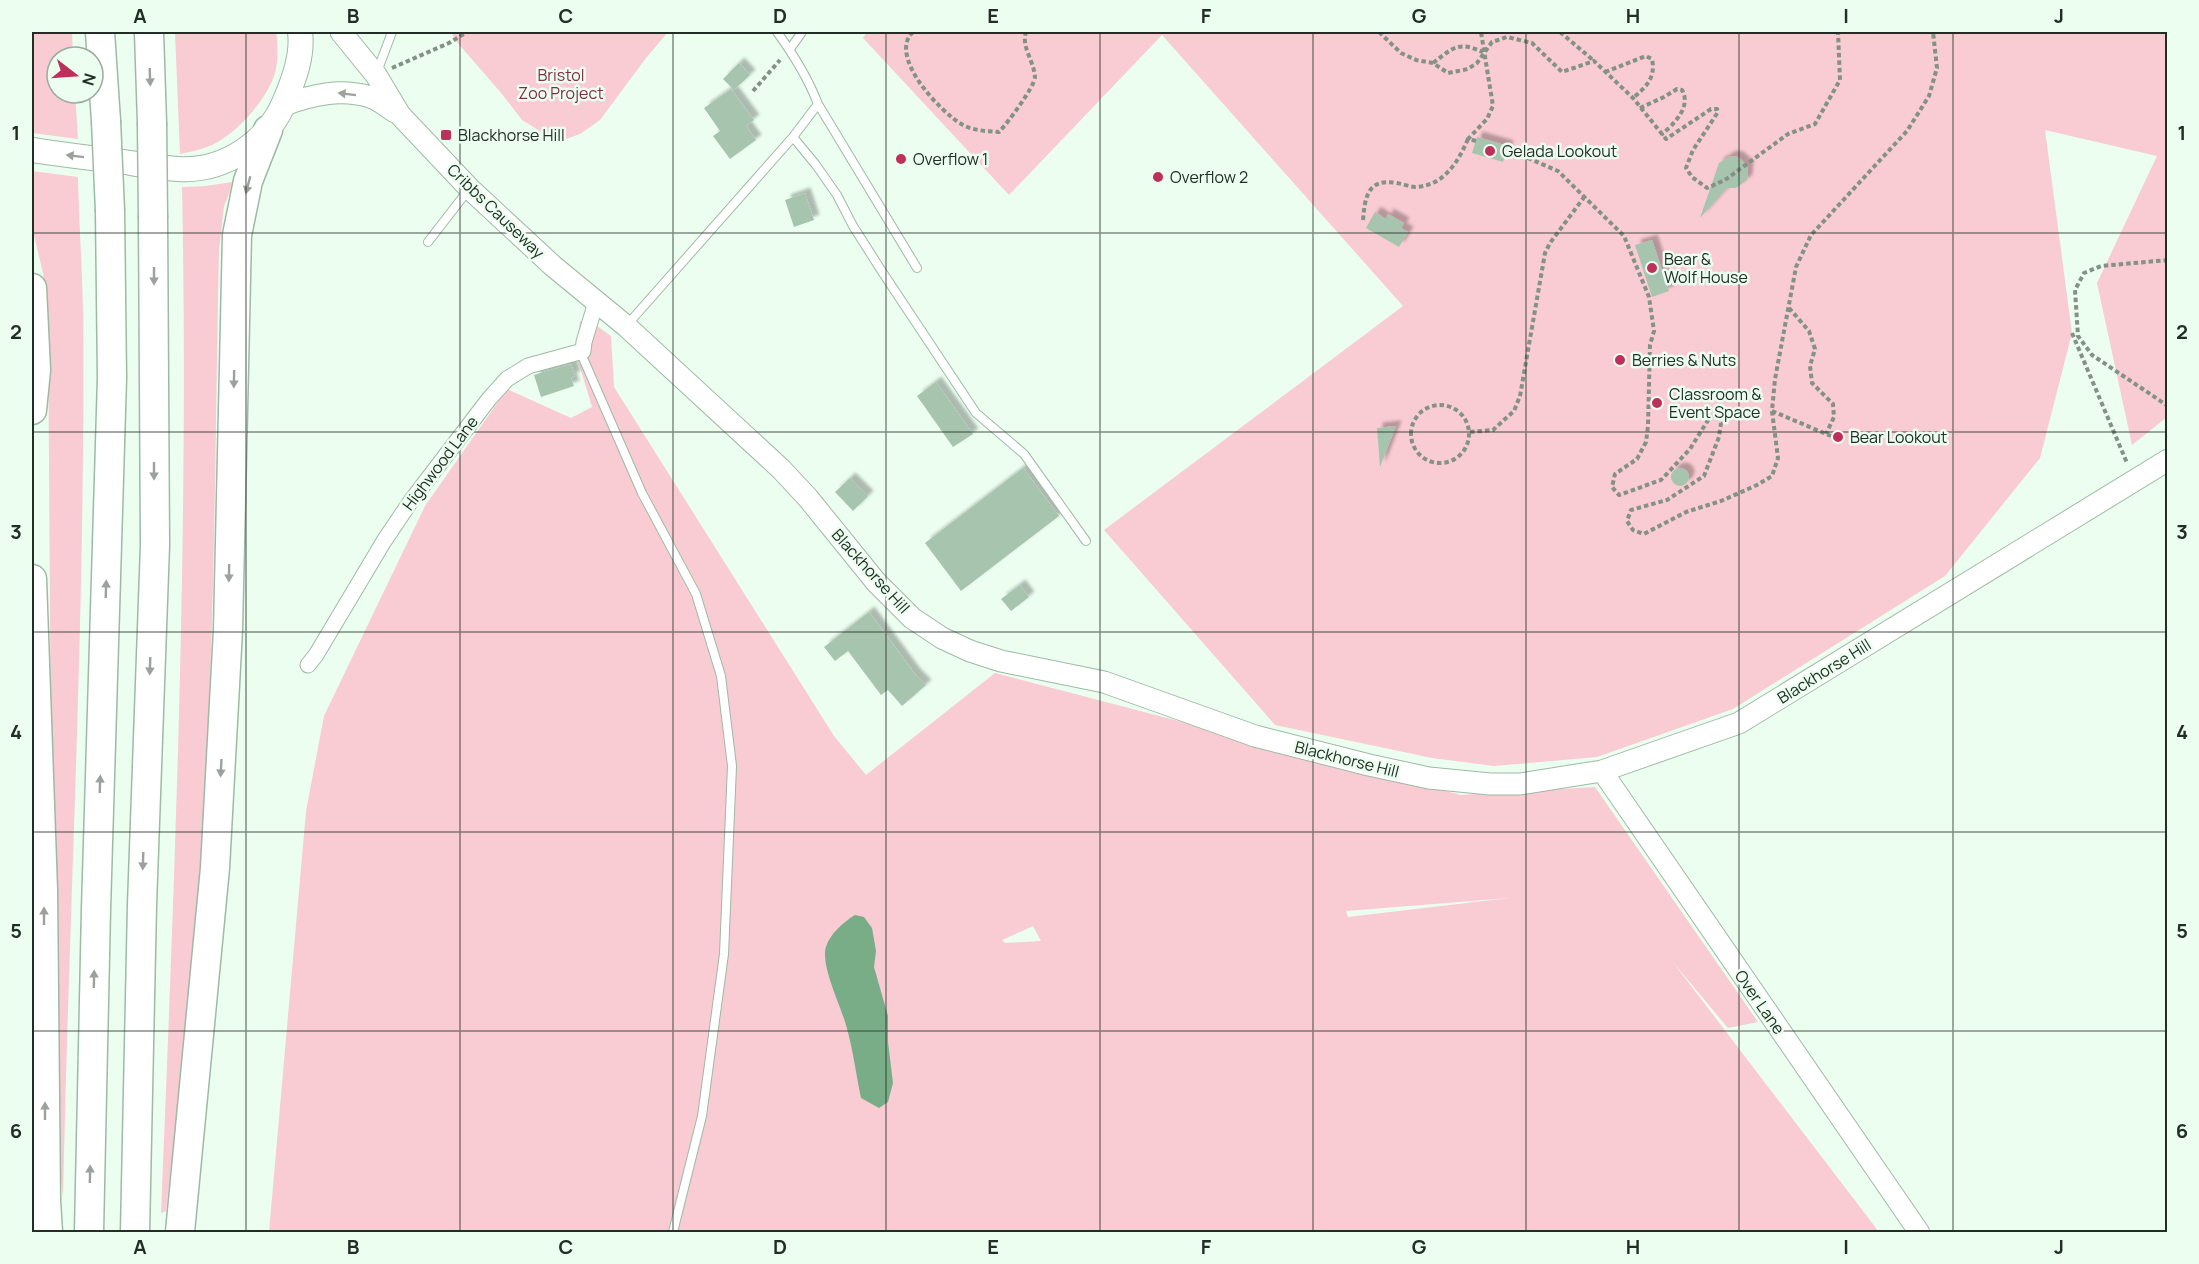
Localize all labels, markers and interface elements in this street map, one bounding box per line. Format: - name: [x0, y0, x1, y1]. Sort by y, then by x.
- text: A: [133, 2, 147, 29]
- text: B: [347, 2, 360, 29]
- text: C: [559, 2, 573, 29]
- text: D: [773, 2, 787, 29]
- text: E: [987, 2, 999, 29]
- text: F: [1201, 2, 1212, 29]
- text: G: [1412, 2, 1427, 29]
- text: H: [1626, 2, 1640, 29]
- text: I: [1843, 2, 1849, 29]
- text: J: [2054, 2, 2064, 29]
- north arrow: [45, 45, 105, 105]
- park label: Bristol Zoo Project: [518, 64, 604, 104]
- one-way arrow: [146, 68, 155, 87]
- text: N: [77, 71, 102, 88]
- one-way arrow: [338, 89, 357, 98]
- text: 1: [12, 119, 20, 146]
- text: 1: [2178, 119, 2186, 146]
- place label: Blackhorse Hill: [458, 124, 565, 146]
- marker: Blackhorse Hill: [439, 128, 453, 142]
- place label: Gelada Lookout: [1502, 140, 1617, 162]
- marker: Gelada Lookout: [1483, 144, 1497, 158]
- place label: Overflow 1: [913, 148, 988, 170]
- one-way arrow: [65, 151, 84, 160]
- marker: Overflow 1: [894, 152, 908, 166]
- street label: Cribbs Causeway: [443, 159, 550, 264]
- place label: Overflow 2: [1170, 166, 1248, 188]
- marker: Overflow 2: [1151, 170, 1165, 184]
- one-way arrow: [243, 176, 252, 194]
- place label: Bear & Wolf House: [1664, 248, 1748, 288]
- marker: Bear & Wolf House: [1645, 261, 1659, 275]
- one-way arrow: [149, 267, 158, 286]
- text: 2: [10, 318, 22, 345]
- text: 2: [2176, 318, 2188, 345]
- place label: Berries & Nuts: [1632, 349, 1736, 371]
- marker: Berries & Nuts: [1613, 353, 1627, 367]
- one-way arrow: [229, 369, 238, 388]
- place label: Classroom & Event Space: [1669, 383, 1762, 423]
- marker: Classroom & Event Space: [1650, 396, 1664, 410]
- street label: Highwood Lane: [397, 411, 483, 515]
- place label: Bear Lookout: [1850, 426, 1947, 448]
- marker: Bear Lookout: [1831, 430, 1845, 444]
- one-way arrow: [149, 462, 159, 481]
- text: 3: [10, 518, 22, 545]
- text: 3: [2176, 518, 2188, 545]
- street label: Blackhorse Hill: [827, 524, 915, 618]
- one-way arrow: [224, 564, 234, 583]
- one-way arrow: [101, 580, 111, 599]
- street label: Blackhorse Hill: [1773, 633, 1875, 709]
- one-way arrow: [146, 657, 155, 676]
- text: 4: [10, 718, 22, 745]
- text: 4: [2176, 718, 2188, 745]
- street label: Blackhorse Hill: [1293, 735, 1401, 783]
- one-way arrow: [216, 759, 225, 778]
- one-way arrow: [95, 775, 104, 794]
- one-way arrow: [139, 851, 148, 870]
- one-way arrow: [39, 907, 49, 926]
- text: 5: [10, 917, 22, 944]
- text: 5: [2176, 917, 2188, 944]
- street label: Over Lane: [1730, 966, 1790, 1038]
- one-way arrow: [90, 970, 99, 989]
- one-way arrow: [40, 1102, 50, 1121]
- text: 6: [10, 1117, 22, 1144]
- text: 6: [2176, 1117, 2188, 1144]
- one-way arrow: [85, 1165, 95, 1184]
- text: A: [133, 1233, 147, 1260]
- text: B: [347, 1233, 360, 1260]
- text: C: [559, 1233, 573, 1260]
- text: D: [773, 1233, 787, 1260]
- text: E: [987, 1233, 999, 1260]
- text: F: [1201, 1233, 1212, 1260]
- text: G: [1412, 1233, 1427, 1260]
- text: H: [1626, 1233, 1640, 1260]
- text: I: [1843, 1233, 1849, 1260]
- text: J: [2054, 1233, 2064, 1260]

